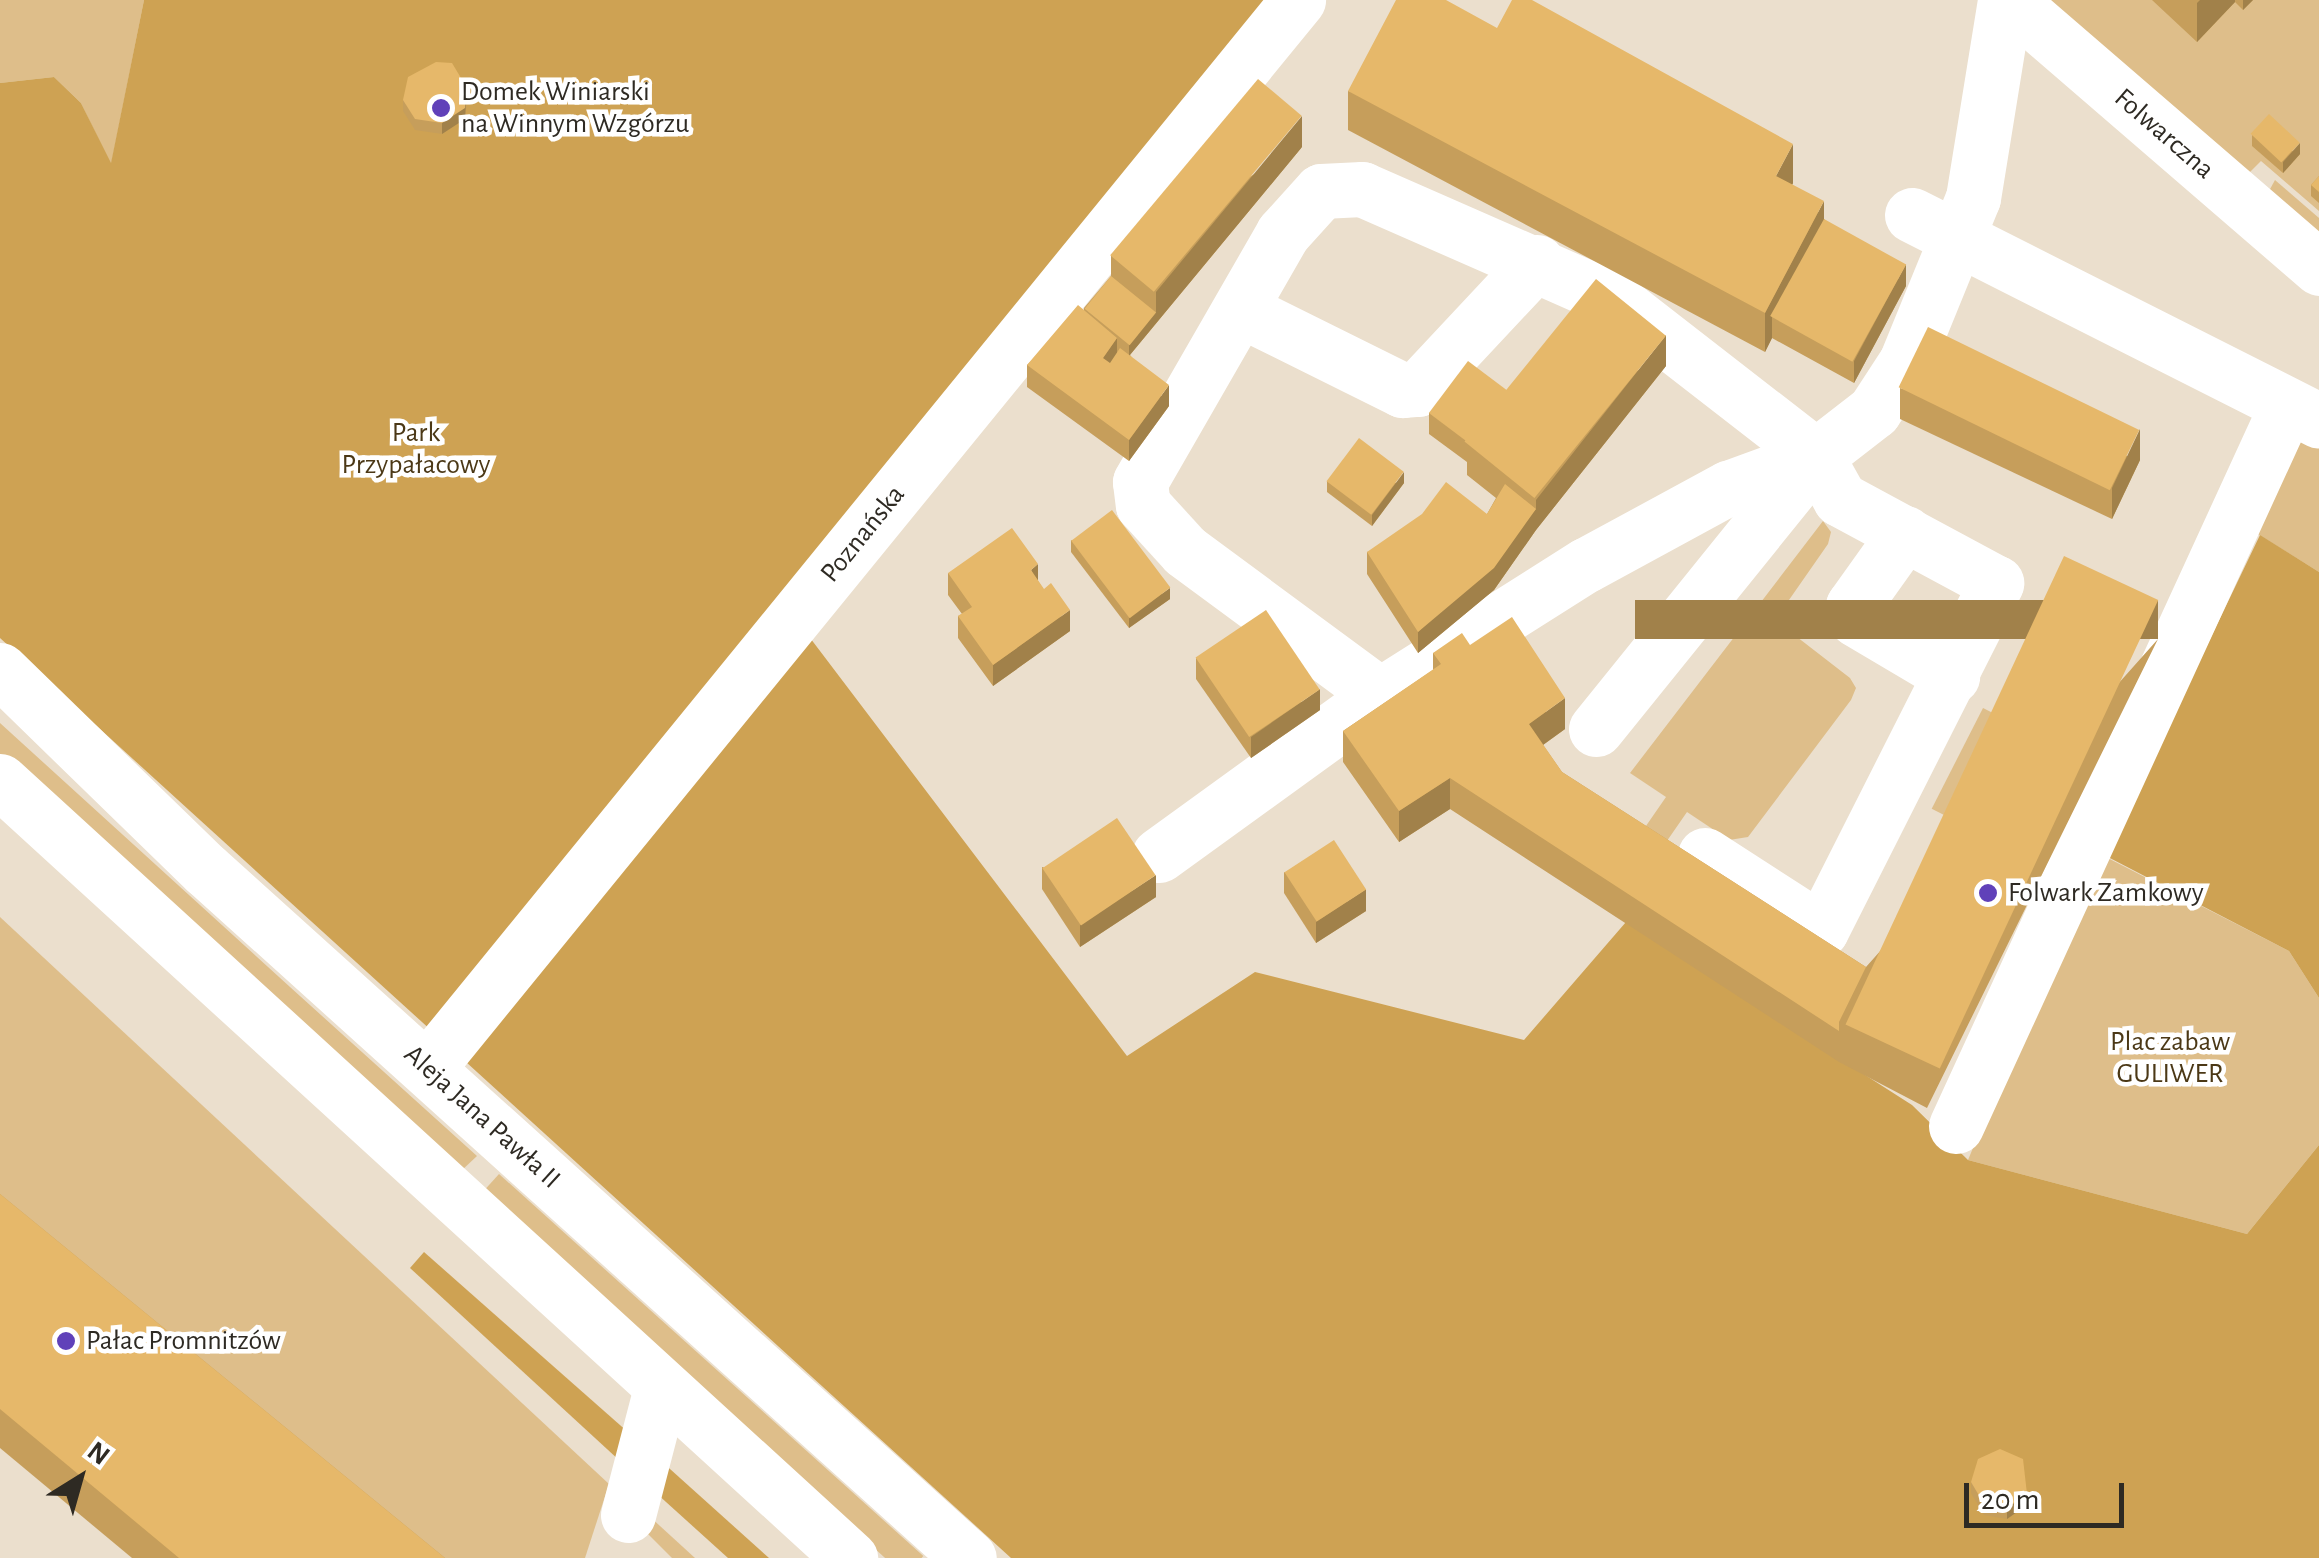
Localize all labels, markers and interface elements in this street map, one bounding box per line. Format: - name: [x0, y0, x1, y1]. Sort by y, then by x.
- place label: Domek Winiarski na Winnym Wzgórzu: [461, 75, 689, 141]
- street label: Folwarczna: [2107, 81, 2221, 187]
- marker: Domek Winiarski na Winnym Wzgórzu: [430, 97, 452, 119]
- park label: Park Przypałacowy: [341, 416, 491, 482]
- street label: Poznańska: [814, 479, 912, 589]
- place label: Folwark Zamkowy: [2008, 876, 2204, 910]
- marker: Folwark Zamkowy: [1977, 882, 1999, 904]
- park label: Plac zabaw GULIWER: [2110, 1025, 2230, 1091]
- street label: Aleja Jana Pawła II: [397, 1038, 567, 1196]
- place label: Pałac Promnitzów: [86, 1324, 281, 1358]
- marker: Pałac Promnitzów: [55, 1330, 77, 1352]
- north arrow: [30, 1428, 130, 1528]
- text: N: [82, 1437, 114, 1471]
- scale bar: [1969, 1463, 2129, 1525]
- text: 20 m: [1981, 1485, 2039, 1515]

